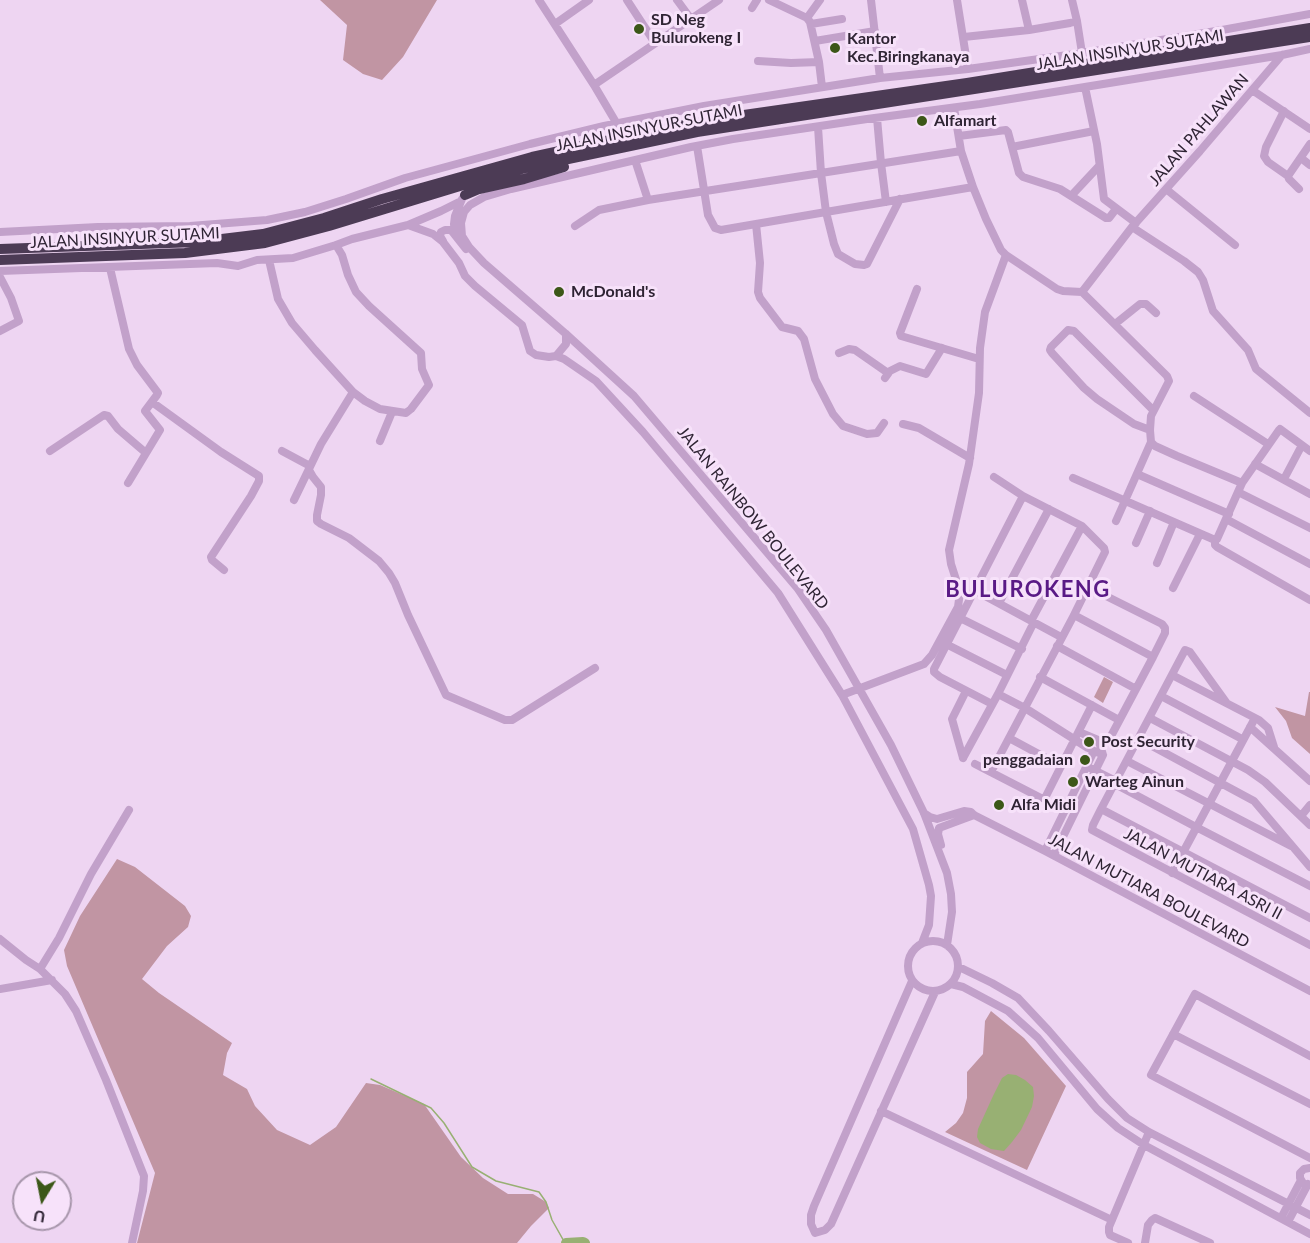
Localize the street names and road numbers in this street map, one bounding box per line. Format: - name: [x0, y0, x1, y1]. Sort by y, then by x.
- street label: JALAN INSINYUR SUTAMI: [1035, 26, 1225, 74]
- street label: JALAN PAHLAWAN: [1145, 70, 1253, 190]
- street label: JALAN INSINYUR SUTAMI: [554, 100, 744, 156]
- street label: JALAN INSINYUR SUTAMI: [30, 223, 220, 253]
- street label: JALAN RAINBOW BOULEVARD: [673, 423, 833, 613]
- street label: JALAN MUTIARA ASRI II: [1121, 824, 1285, 924]
- street label: JALAN MUTIARA BOULEVARD: [1045, 830, 1253, 952]

